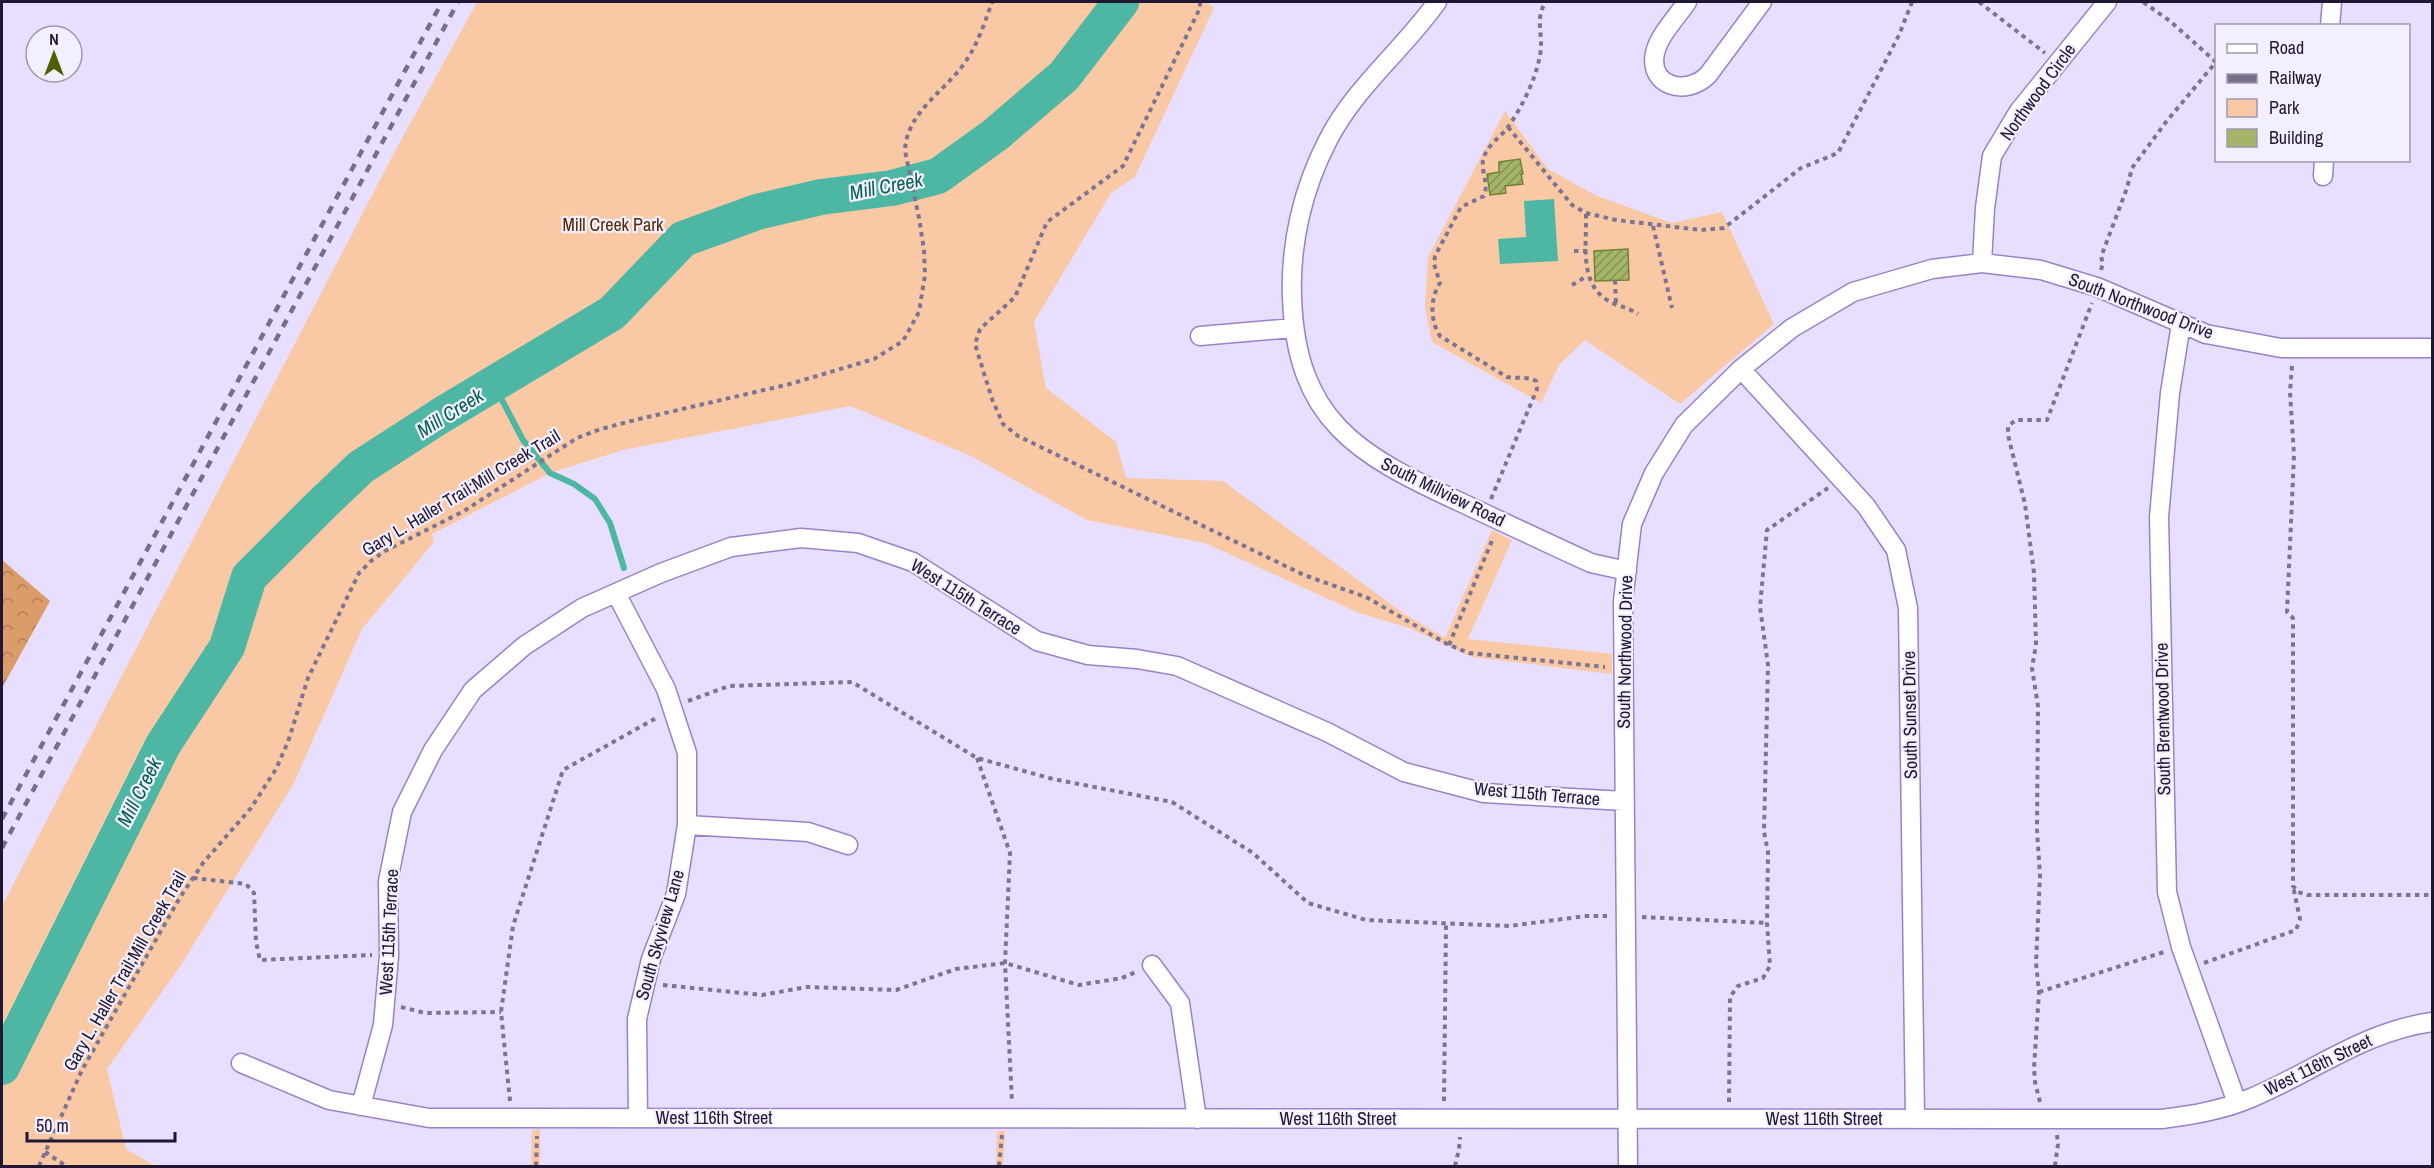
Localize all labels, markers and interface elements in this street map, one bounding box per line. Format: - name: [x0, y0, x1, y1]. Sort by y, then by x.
- north arrow: [24, 24, 84, 84]
- legend: [2215, 24, 2410, 162]
- text: N: [49, 28, 59, 50]
- text: Road: [2269, 35, 2304, 60]
- street label: Northwood Circle: [1994, 38, 2081, 145]
- text: Railway: [2269, 65, 2322, 90]
- text: Park: [2269, 95, 2300, 120]
- text: Building: [2269, 125, 2324, 150]
- water label: Mill Creek: [847, 165, 925, 206]
- park label: Mill Creek Park: [563, 212, 664, 237]
- street label: South Northwood Drive: [2065, 266, 2217, 345]
- water label: Mill Creek: [411, 381, 489, 444]
- street label: Gary L. Haller Trail;Mill Creek Trail: [357, 423, 565, 562]
- street label: South Millview Road: [1377, 451, 1510, 532]
- street label: West 115th Terrace: [906, 552, 1026, 641]
- street label: South Northwood Drive: [1611, 575, 1638, 729]
- street label: South Brentwood Drive: [2149, 642, 2176, 796]
- street label: South Sunset Drive: [1896, 651, 1923, 779]
- water label: Mill Creek: [110, 752, 168, 831]
- street label: West 115th Terrace: [1473, 776, 1601, 811]
- street label: Gary L. Haller Trail;Mill Creek Trail: [57, 866, 192, 1075]
- street label: South Skyview Lane: [629, 867, 690, 1003]
- street label: West 115th Terrace: [373, 868, 404, 996]
- street label: West 116th Street: [2260, 1028, 2376, 1101]
- scale bar: [27, 1105, 176, 1143]
- street label: West 116th Street: [656, 1105, 772, 1130]
- street label: West 116th Street: [1280, 1106, 1396, 1131]
- street label: West 116th Street: [1766, 1106, 1882, 1131]
- text: 50 m: [36, 1113, 69, 1138]

